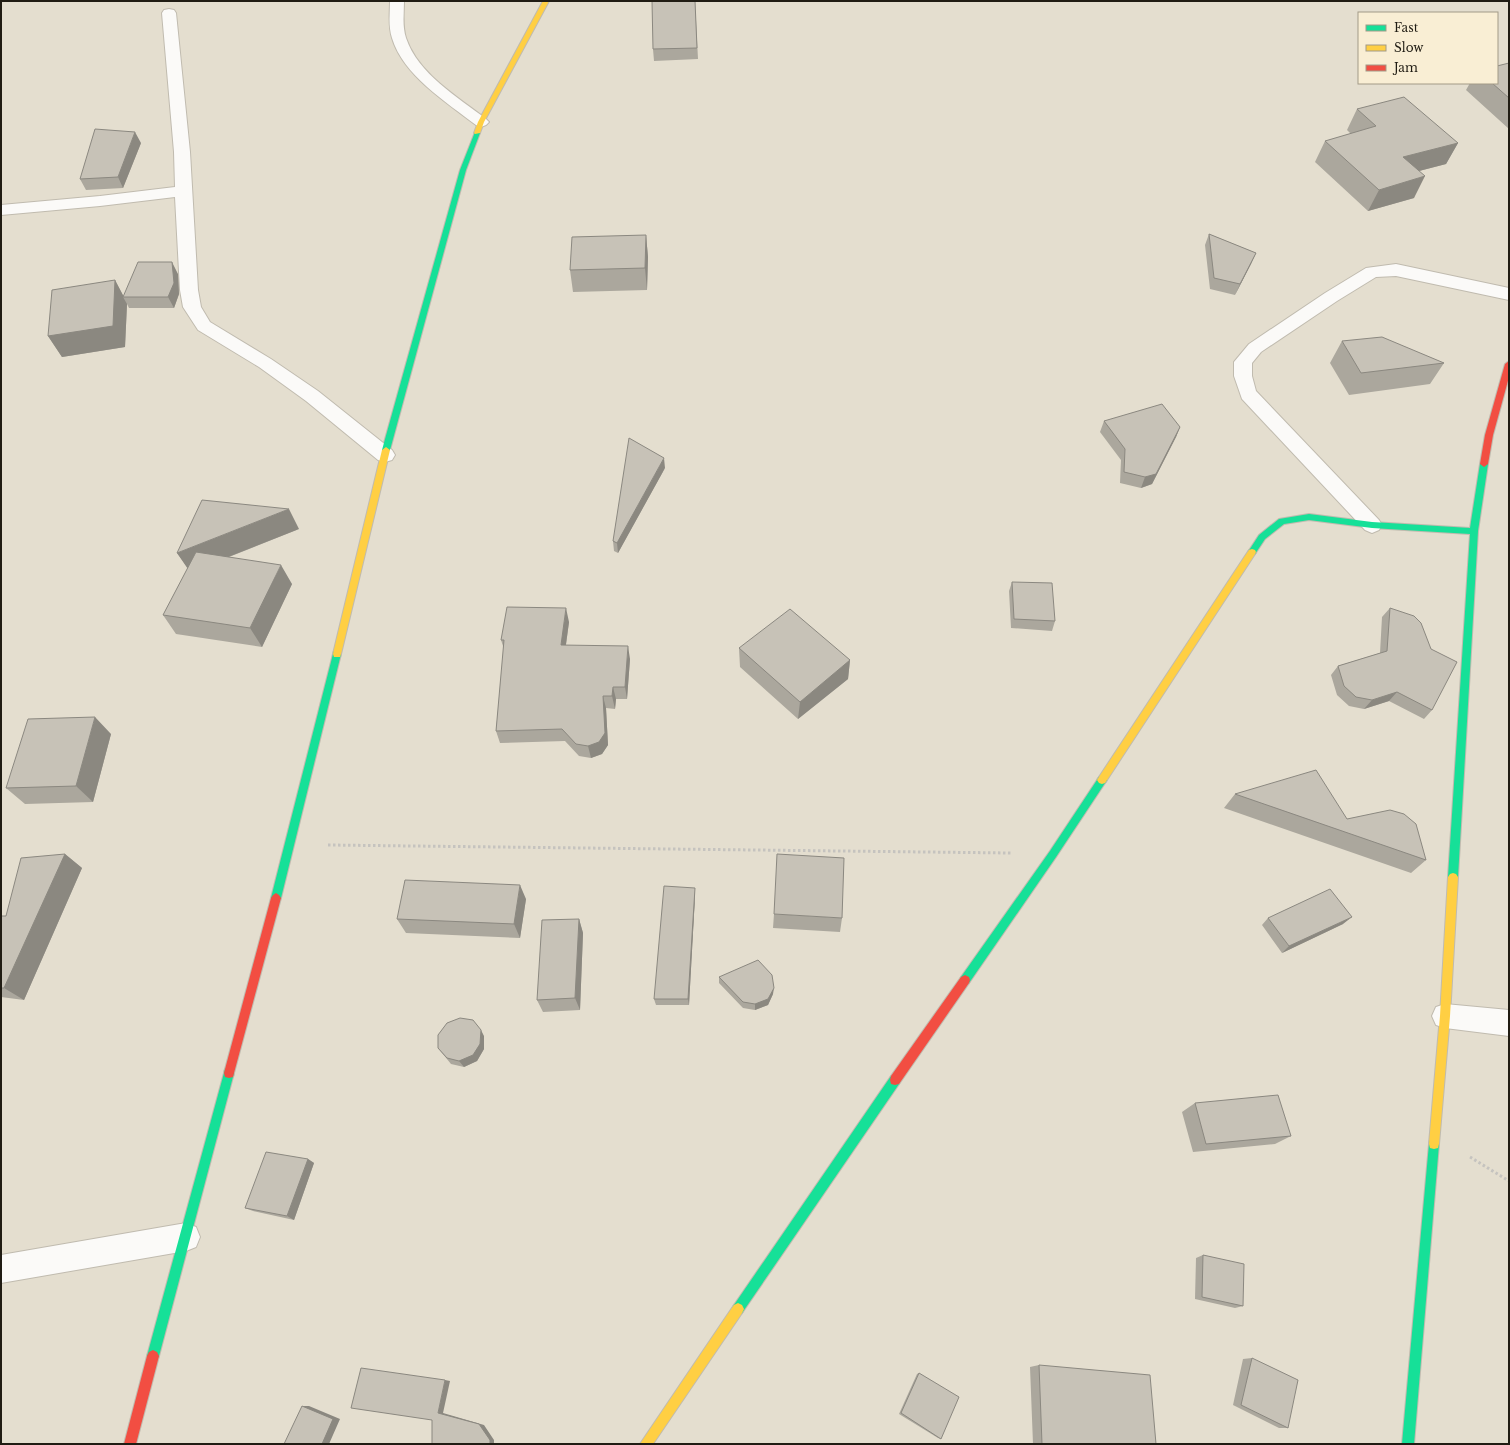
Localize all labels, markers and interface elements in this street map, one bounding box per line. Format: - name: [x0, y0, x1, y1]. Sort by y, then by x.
- legend: [1358, 12, 1498, 84]
- text: Fast: [1394, 20, 1419, 35]
- text: Slow: [1394, 40, 1424, 55]
- text: Jam: [1392, 60, 1418, 75]

